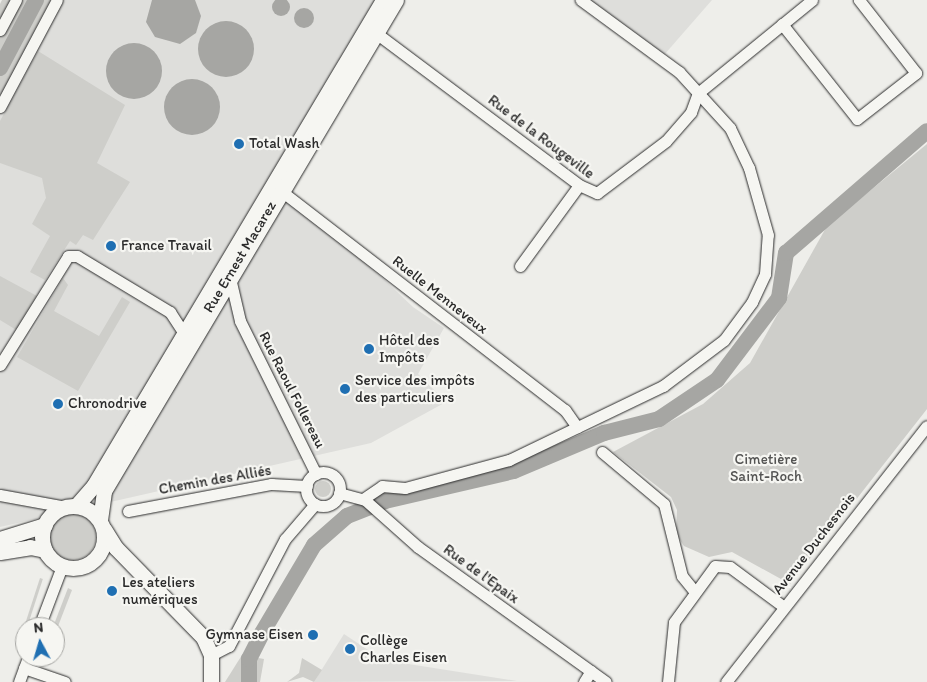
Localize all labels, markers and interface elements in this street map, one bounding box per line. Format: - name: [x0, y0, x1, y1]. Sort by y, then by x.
- street label: Rue de la Rougeville: [484, 91, 598, 183]
- place label: Total Wash: [249, 135, 319, 153]
- marker: Total Wash: [233, 138, 245, 150]
- street label: Rue Ernest Macarez: [200, 198, 280, 316]
- place label: France Travail: [121, 237, 211, 255]
- marker: France Travail: [105, 240, 117, 252]
- street label: Ruelle Menneveux: [389, 252, 491, 338]
- street label: Rue Raoul Follereau: [255, 329, 329, 451]
- place label: Hôtel des Impôts: [379, 331, 439, 366]
- marker: Hôtel des Impôts: [363, 343, 375, 355]
- place label: Service des impôts des particuliers: [355, 371, 474, 406]
- marker: Service des impôts des particuliers: [339, 383, 351, 395]
- place label: Chronodrive: [68, 395, 147, 413]
- marker: Chronodrive: [52, 398, 64, 410]
- park label: Cimetière Saint-Roch: [730, 450, 802, 485]
- street label: Chemin des Alliés: [157, 461, 273, 499]
- street label: Avenue Duchesnois: [769, 490, 859, 598]
- street label: Rue de l'Epaix: [440, 541, 522, 607]
- place label: Les ateliers numériques: [122, 573, 198, 608]
- marker: Les ateliers numériques: [106, 585, 118, 597]
- north arrow: [15, 617, 65, 667]
- text: N: [33, 619, 44, 637]
- place label: Gymnase Eisen: [206, 626, 303, 644]
- marker: Gymnase Eisen: [307, 629, 319, 641]
- place label: Collège Charles Eisen: [360, 631, 447, 666]
- marker: Collège Charles Eisen: [344, 643, 356, 655]

